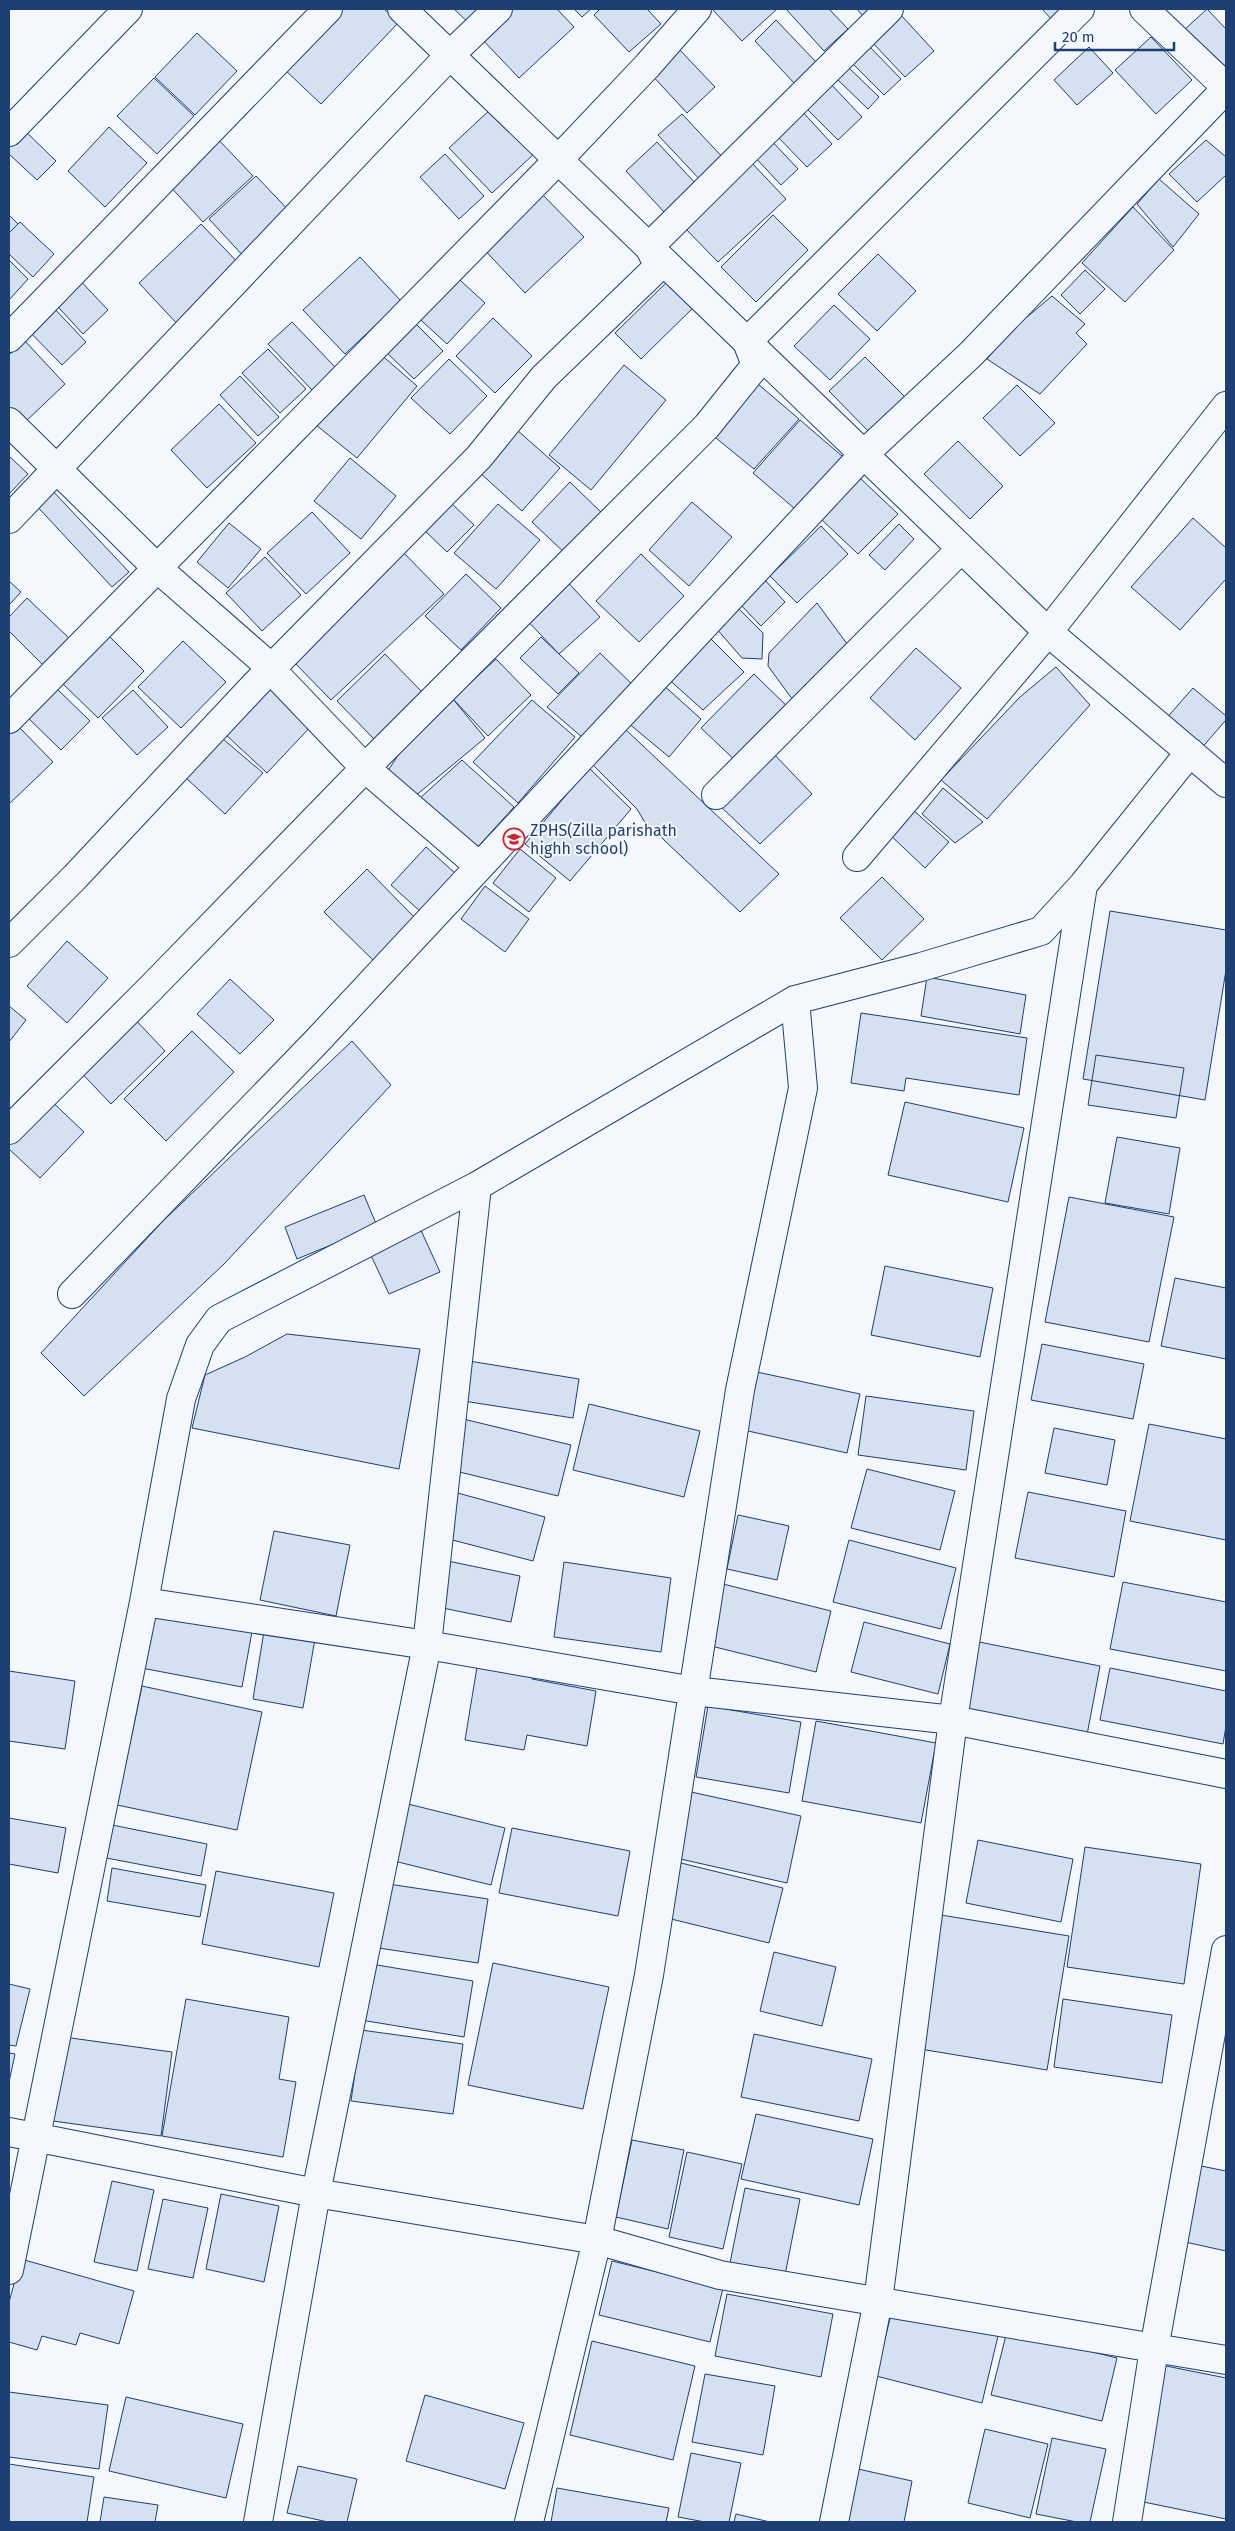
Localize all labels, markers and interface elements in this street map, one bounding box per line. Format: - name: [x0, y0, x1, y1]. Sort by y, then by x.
- scale bar: [1055, 20, 1174, 52]
- text: 20 m: [1062, 28, 1095, 46]
- place label: ZPHS(Zilla parishath highh school): [530, 821, 677, 858]
- school or university icon: ZPHS(Zilla parishath highh school): [502, 827, 526, 851]

